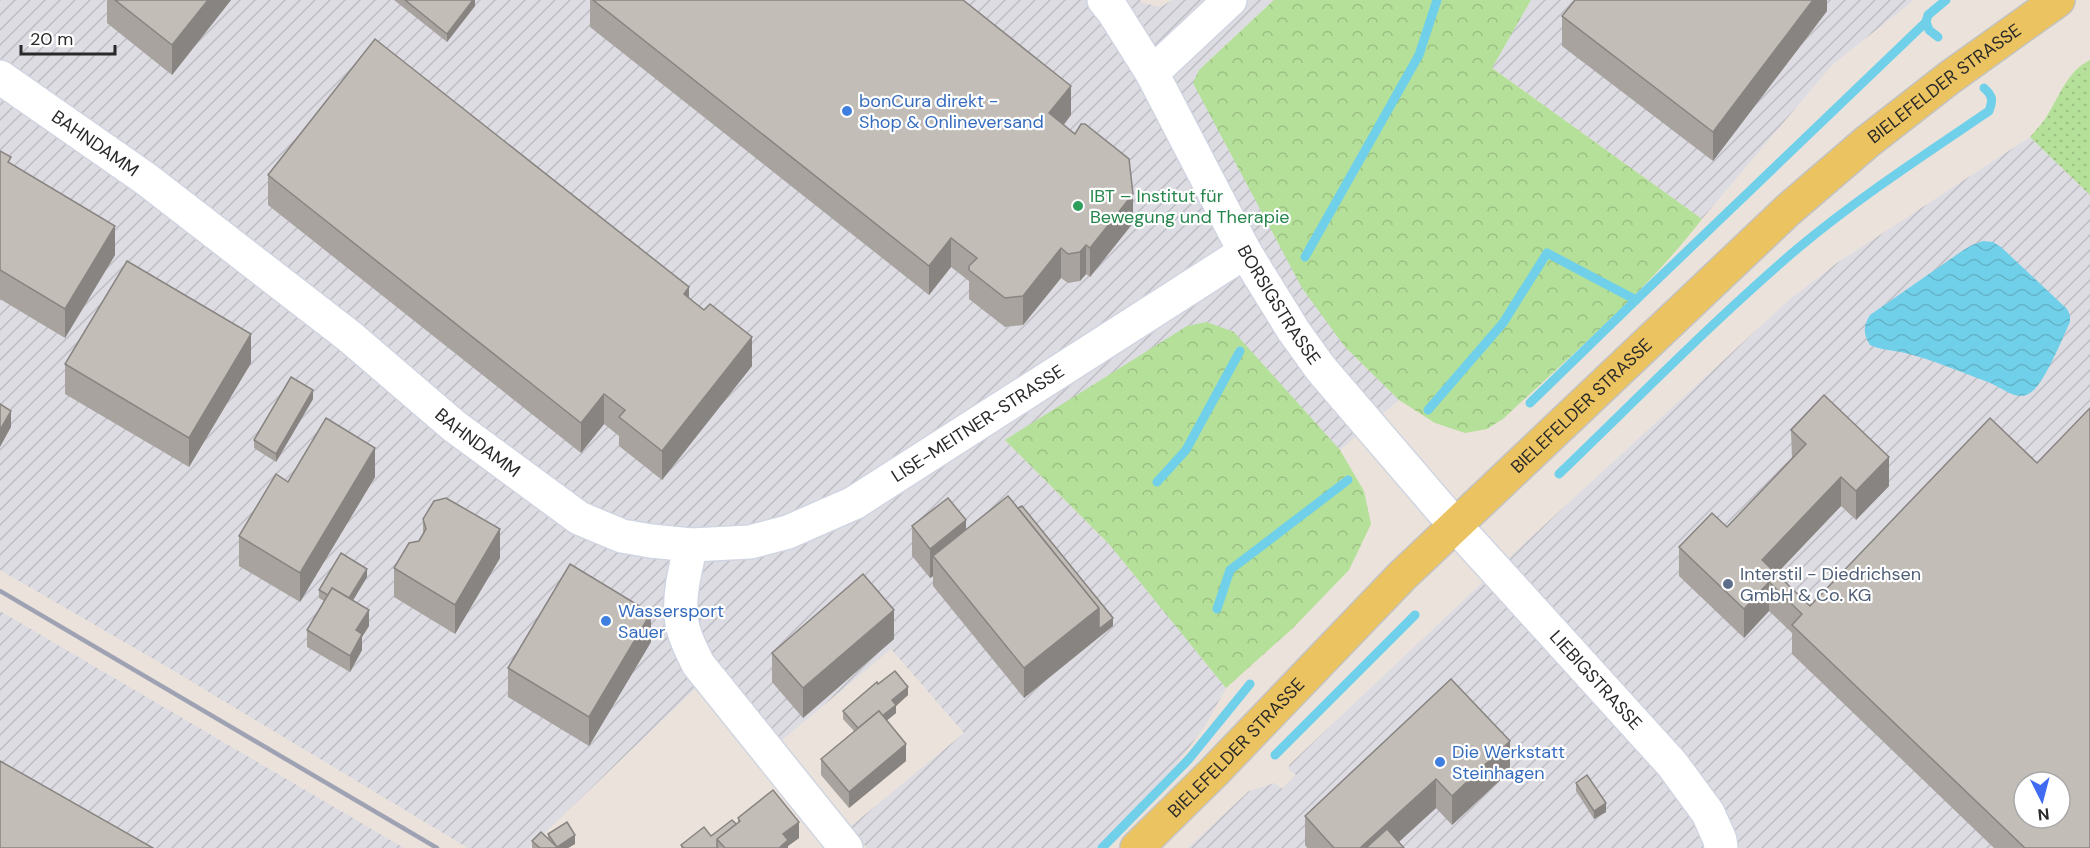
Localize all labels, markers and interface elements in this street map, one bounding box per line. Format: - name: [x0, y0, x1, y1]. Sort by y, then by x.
- scale bar: [21, 18, 116, 56]
- street label: BIELEFELDER STRASSE: [1863, 18, 2026, 149]
- text: 20 m: [30, 27, 73, 51]
- place label: bonCura direkt - Shop & Onlineversand: [859, 89, 1044, 134]
- marker: bonCura direkt - Shop & Onlineversand: [840, 104, 854, 118]
- street label: BAHNDAMM: [47, 105, 143, 182]
- place label: IBT – Institut für Bewegung und Therapie: [1090, 184, 1289, 229]
- marker: IBT – Institut für Bewegung und Therapie: [1071, 199, 1085, 213]
- street label: BORSIGSTRASSE: [1232, 241, 1326, 370]
- street label: BIELEFELDER STRASSE: [1506, 333, 1657, 479]
- street label: LISE-MEITNER-STRASSE: [887, 359, 1069, 488]
- street label: BAHNDAMM: [430, 403, 525, 483]
- place label: Interstil - Diedrichsen GmbH & Co. KG: [1740, 562, 1921, 607]
- marker: Interstil - Diedrichsen GmbH & Co. KG: [1721, 577, 1735, 591]
- place label: Wassersport Sauer: [618, 599, 724, 644]
- marker: Wassersport Sauer: [599, 614, 613, 628]
- street label: LIEBIGSTRASSE: [1544, 625, 1647, 735]
- street label: BIELEFELDER STRASSE: [1163, 673, 1310, 823]
- place label: Die Werkstatt Steinhagen: [1452, 740, 1565, 785]
- marker: Die Werkstatt Steinhagen: [1433, 755, 1447, 769]
- north arrow: [2012, 770, 2072, 830]
- text: N: [2037, 803, 2050, 825]

